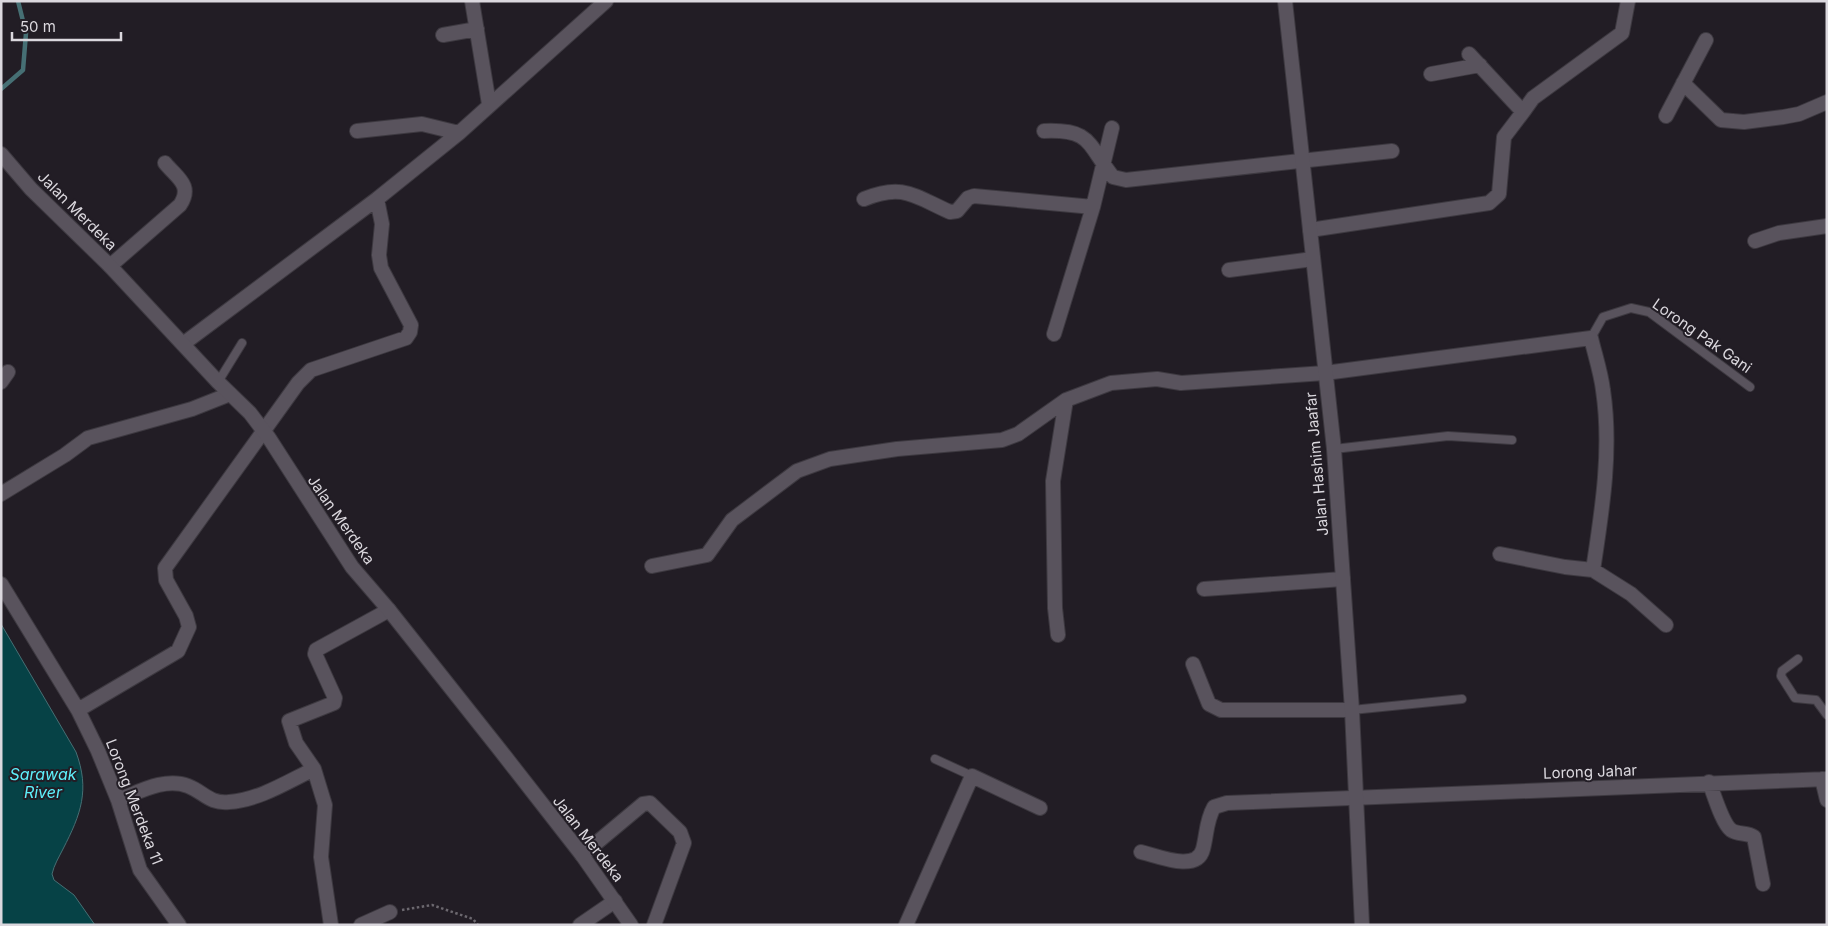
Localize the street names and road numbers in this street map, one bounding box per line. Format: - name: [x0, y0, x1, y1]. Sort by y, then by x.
- street label: Jalan Merdeka: [34, 167, 121, 254]
- street label: Lorong Pak Gani: [1649, 294, 1756, 377]
- street label: Jalan Hashim Jaafar: [1301, 391, 1332, 537]
- street label: Jalan Merdeka: [304, 472, 379, 568]
- street label: Lorong Merdeka 11: [102, 736, 167, 867]
- street label: Lorong Jahar: [1543, 760, 1638, 783]
- street label: Jalan Merdeka: [549, 792, 628, 886]

